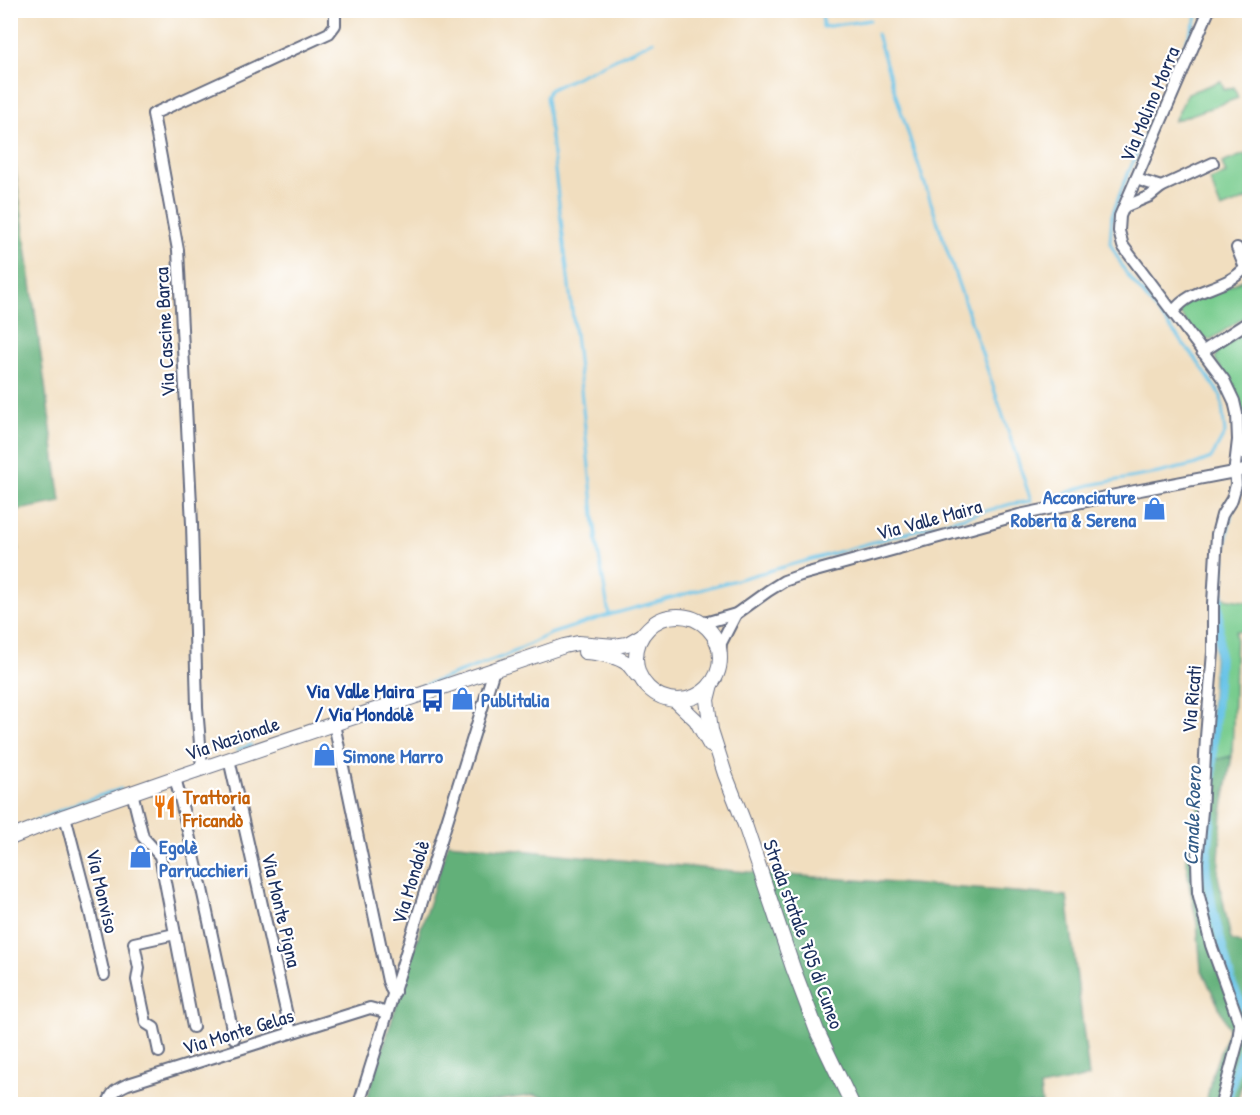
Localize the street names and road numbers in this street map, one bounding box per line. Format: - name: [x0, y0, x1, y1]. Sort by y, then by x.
- street label: Via Molino Morra: [1113, 42, 1185, 166]
- street label: Via Cascine Barca: [147, 266, 181, 398]
- street label: Via Valle Maira: [873, 492, 985, 546]
- street label: Via Ricati: [1175, 664, 1207, 734]
- street label: Via Nazionale: [181, 709, 283, 767]
- street label: Strada statale 705 di Cuneo: [757, 836, 851, 1032]
- street label: Via Mondolè: [384, 837, 436, 927]
- street label: Via Monviso: [80, 846, 126, 936]
- street label: Via Monte Pigna: [256, 850, 308, 970]
- street label: Via Monte Gelas: [179, 1001, 297, 1061]

